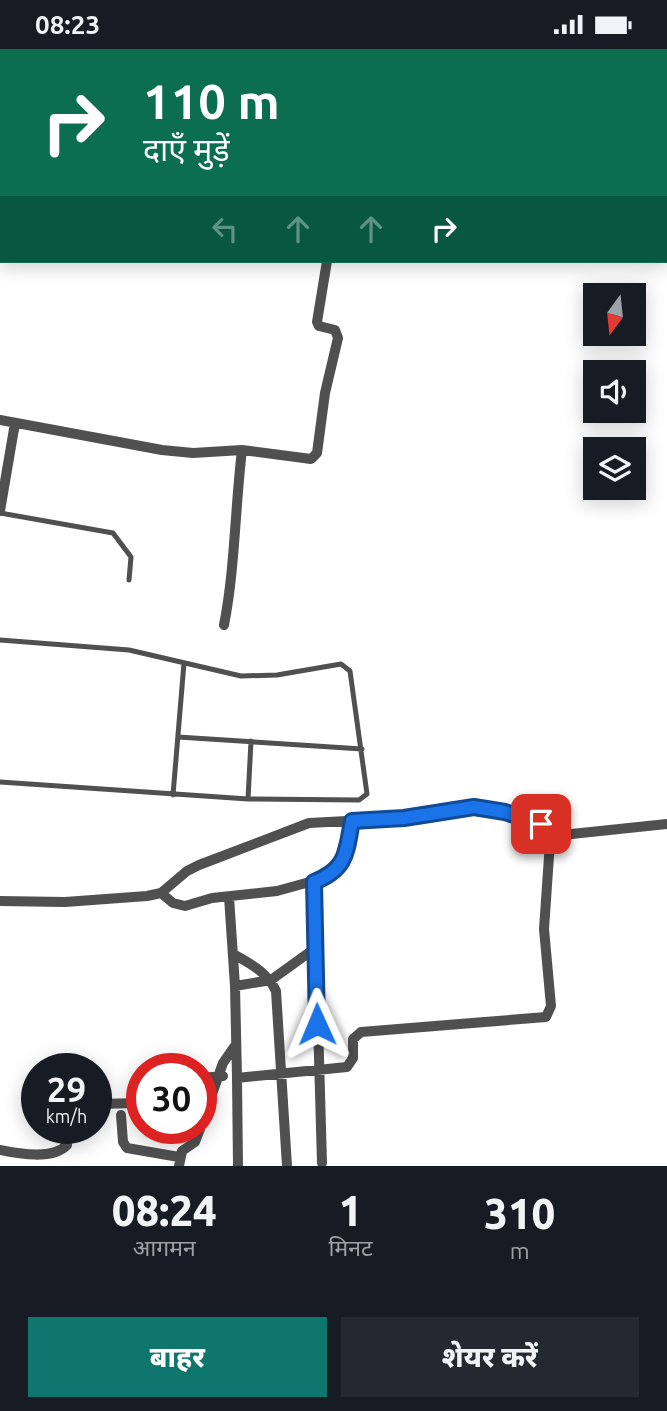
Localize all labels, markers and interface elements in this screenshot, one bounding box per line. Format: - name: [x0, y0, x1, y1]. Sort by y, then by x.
- text: 08:23: [35, 10, 100, 39]
- text: 110 m: [143, 73, 280, 128]
- icon: right: [28, 77, 119, 168]
- text: दाएँ मुड़ें: [143, 131, 230, 167]
- icon: left: [206, 210, 244, 248]
- icon: ahead: [279, 210, 317, 248]
- icon: ahead: [352, 210, 390, 248]
- icon: right: [425, 210, 463, 248]
- north arrow: [583, 283, 646, 347]
- map controls: [583, 283, 646, 500]
- button: sound: [583, 360, 646, 423]
- button: layers: [583, 437, 646, 500]
- pin: [511, 794, 571, 854]
- icon: arrive: [522, 805, 560, 843]
- position arrow: [280, 987, 354, 1061]
- speed limit sign: 30: [126, 1053, 217, 1144]
- text: 29: [47, 1069, 86, 1109]
- text: km/h: [46, 1106, 87, 1126]
- text: 08:24: [112, 1187, 217, 1234]
- text: 1: [339, 1187, 362, 1234]
- text: 310: [484, 1190, 555, 1237]
- text: आगमन: [133, 1235, 196, 1260]
- text: मिनट: [328, 1235, 373, 1260]
- text: m: [510, 1238, 530, 1263]
- button: बाहर: [28, 1317, 327, 1397]
- button: शेयर करें: [341, 1317, 639, 1397]

